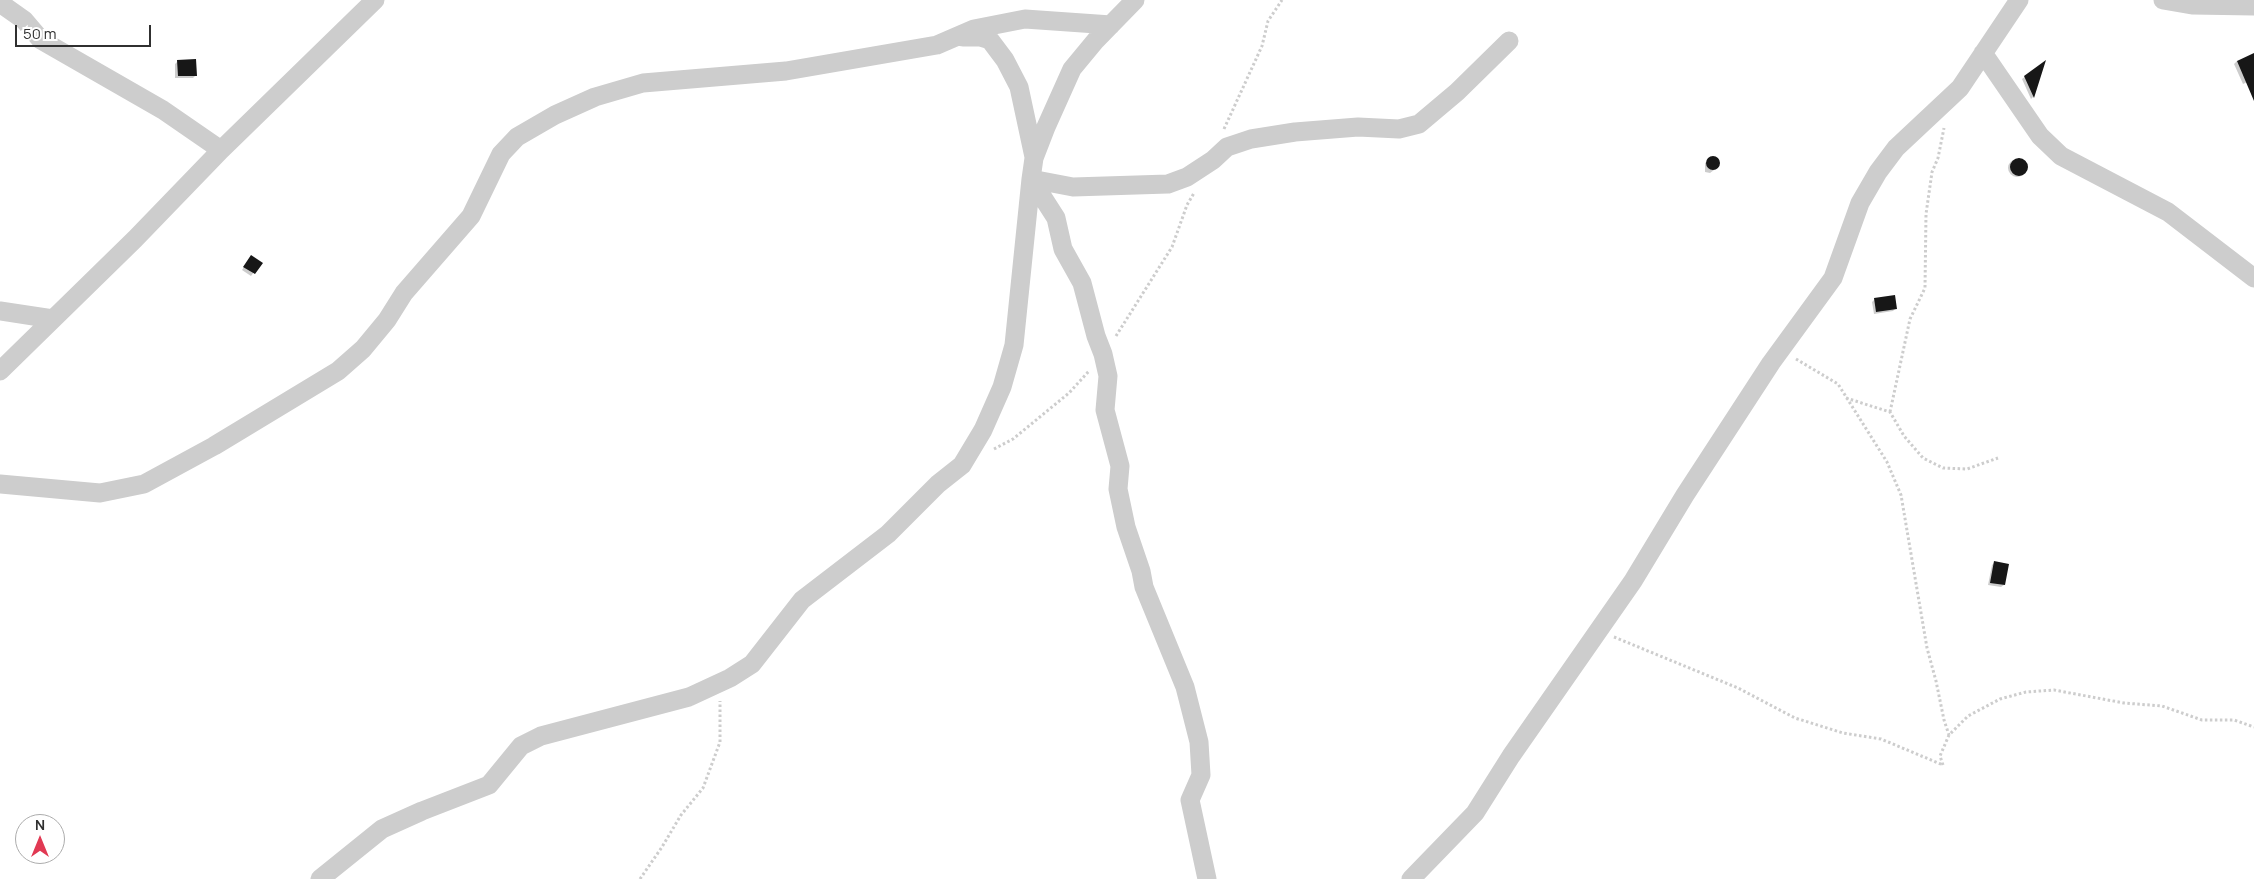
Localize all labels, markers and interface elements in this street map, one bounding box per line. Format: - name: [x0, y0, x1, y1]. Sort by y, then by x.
- scale bar: [18, 15, 154, 47]
- text: 50 m: [23, 23, 57, 44]
- north arrow: [15, 814, 65, 864]
- text: N: [35, 815, 45, 834]

